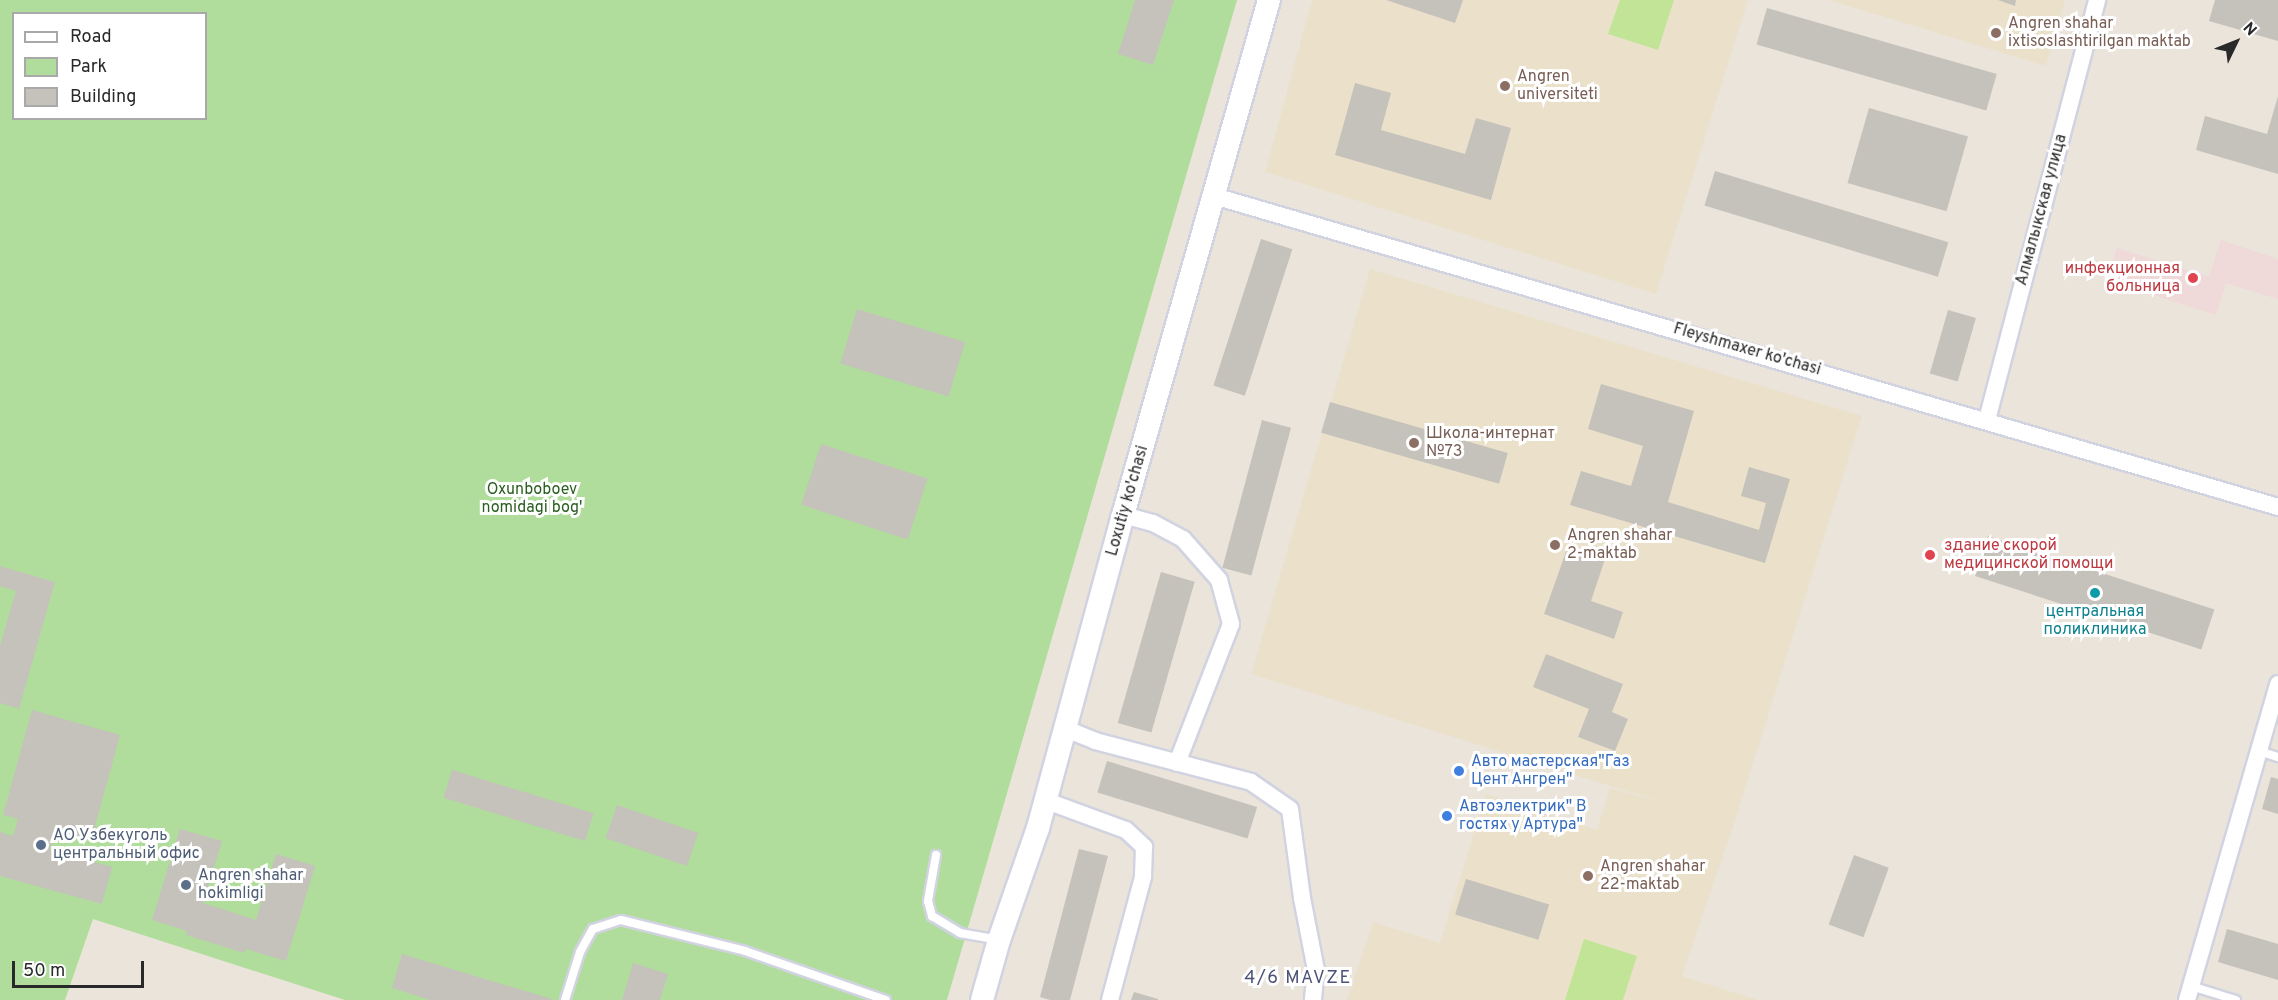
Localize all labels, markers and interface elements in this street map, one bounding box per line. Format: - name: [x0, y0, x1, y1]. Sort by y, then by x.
- legend: [12, 12, 207, 120]
- north arrow: [2206, 12, 2266, 72]
- place label: Angren shahar ixtisoslashtirilgan maktab: [2008, 14, 2191, 52]
- text: N: [2238, 19, 2260, 41]
- text: Road: [70, 26, 112, 49]
- marker: Angren shahar ixtisoslashtirilgan maktab: [1989, 26, 2003, 40]
- text: Park: [70, 56, 107, 79]
- place label: Angren universiteti: [1517, 67, 1598, 105]
- marker: Angren universiteti: [1498, 79, 1512, 93]
- text: Building: [70, 86, 136, 109]
- street label: Алмалыкская улица: [2013, 132, 2071, 288]
- place label: инфекционная больница: [2065, 259, 2180, 297]
- marker: инфекционная больница: [2184, 269, 2202, 287]
- street label: Fleyshmaxer ko'chasi: [1671, 320, 1823, 380]
- place label: Школа-интернат №73: [1426, 424, 1555, 462]
- marker: Школа-интернат №73: [1407, 436, 1421, 450]
- street label: Loxutiy ko'chasi: [1103, 444, 1153, 558]
- park label: Oxunboboev nomidagi bog': [481, 480, 583, 518]
- place label: Angren shahar 2-maktab: [1567, 526, 1673, 564]
- place label: здание скорой медицинской помощи: [1944, 536, 2113, 574]
- marker: Angren shahar 2-maktab: [1548, 538, 1562, 552]
- marker: здание скорой медицинской помощи: [1921, 546, 1939, 564]
- marker: центральная поликлиника: [2088, 586, 2102, 600]
- place label: центральная поликлиника: [2044, 602, 2146, 640]
- place label: Авто мастерская"Газ Цент Ангрен": [1471, 752, 1630, 790]
- marker: Авто мастерская"Газ Цент Ангрен": [1452, 764, 1466, 778]
- place label: Автоэлектрик" В гостях у Артура": [1459, 797, 1587, 835]
- marker: Автоэлектрик" В гостях у Артура": [1440, 809, 1454, 823]
- place label: АО Узбекуголь центральный офис: [53, 826, 200, 864]
- marker: АО Узбекуголь центральный офис: [34, 838, 48, 852]
- place label: Angren shahar 22-maktab: [1600, 857, 1706, 895]
- place label: Angren shahar hokimligi: [198, 866, 304, 904]
- marker: Angren shahar 22-maktab: [1581, 869, 1595, 883]
- marker: Angren shahar hokimligi: [179, 878, 193, 892]
- scale bar: [15, 949, 147, 987]
- text: 50 m: [23, 960, 65, 983]
- district label: 4/6 MAVZE: [1244, 968, 1352, 990]

